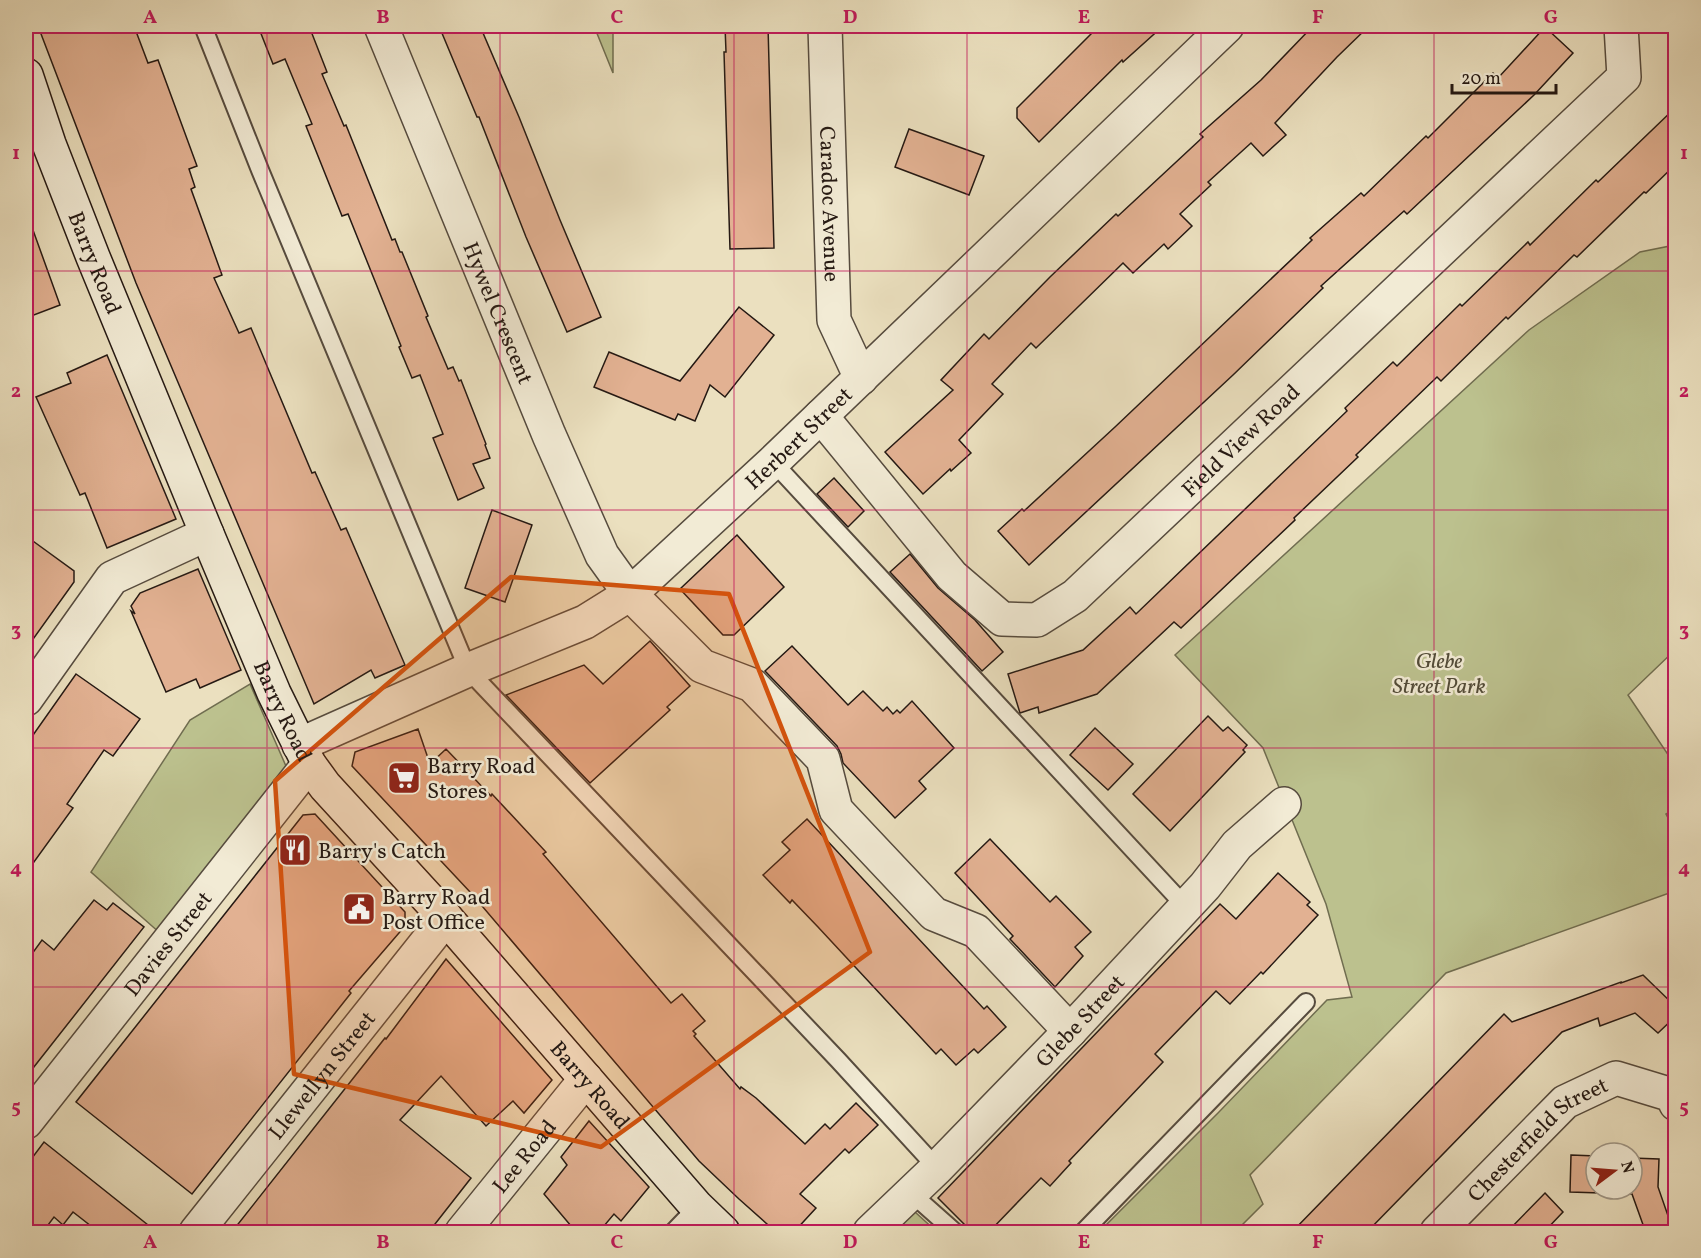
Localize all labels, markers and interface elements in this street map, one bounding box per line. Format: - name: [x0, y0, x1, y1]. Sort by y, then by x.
- text: A: [143, 4, 157, 32]
- text: B: [376, 4, 390, 32]
- text: C: [611, 4, 624, 32]
- text: D: [843, 4, 857, 32]
- text: E: [1078, 4, 1090, 32]
- text: F: [1312, 4, 1324, 32]
- text: G: [1544, 4, 1558, 32]
- scale bar: [1452, 57, 1556, 95]
- text: 20 m: [1461, 67, 1501, 92]
- street label: Caradoc Avenue: [810, 126, 846, 282]
- text: 1: [12, 140, 20, 168]
- text: 1: [1680, 140, 1688, 168]
- street label: Barry Road: [59, 207, 128, 320]
- street label: Hywel Crescent: [453, 238, 540, 390]
- text: 2: [11, 378, 21, 406]
- street label: Field View Road: [1176, 378, 1308, 505]
- text: 2: [1679, 378, 1689, 406]
- street label: Herbert Street: [739, 380, 861, 498]
- text: 3: [11, 617, 21, 645]
- text: 3: [1679, 617, 1689, 645]
- park label: Glebe Street Park: [1392, 647, 1486, 703]
- street label: Barry Road: [244, 656, 318, 767]
- place label: Barry Road Stores: [427, 752, 535, 808]
- supermarket icon: Barry Road Stores: [386, 760, 422, 796]
- restaurant icon: Barry's Catch: [277, 832, 313, 868]
- place label: Barry's Catch: [318, 837, 446, 868]
- text: 4: [10, 855, 22, 883]
- text: 4: [1678, 855, 1690, 883]
- place label: Barry Road Post Office: [382, 883, 490, 939]
- street label: Davies Street: [118, 885, 221, 1004]
- public building icon: Barry Road Post Office: [341, 891, 377, 927]
- street label: Glebe Street: [1030, 968, 1133, 1075]
- street label: Llewellyn Street: [262, 1005, 384, 1147]
- street label: Barry Road: [541, 1035, 636, 1137]
- street label: Chesterfield Street: [1461, 1071, 1614, 1210]
- text: 5: [11, 1094, 21, 1122]
- text: 5: [1679, 1094, 1689, 1122]
- street label: Lee Road: [486, 1114, 565, 1201]
- north arrow: [1584, 1141, 1644, 1201]
- text: N: [1614, 1159, 1639, 1176]
- text: A: [143, 1229, 157, 1257]
- text: B: [376, 1229, 390, 1257]
- text: C: [611, 1229, 624, 1257]
- text: D: [843, 1229, 857, 1257]
- text: E: [1078, 1229, 1090, 1257]
- text: F: [1312, 1229, 1324, 1257]
- text: G: [1544, 1229, 1558, 1257]

